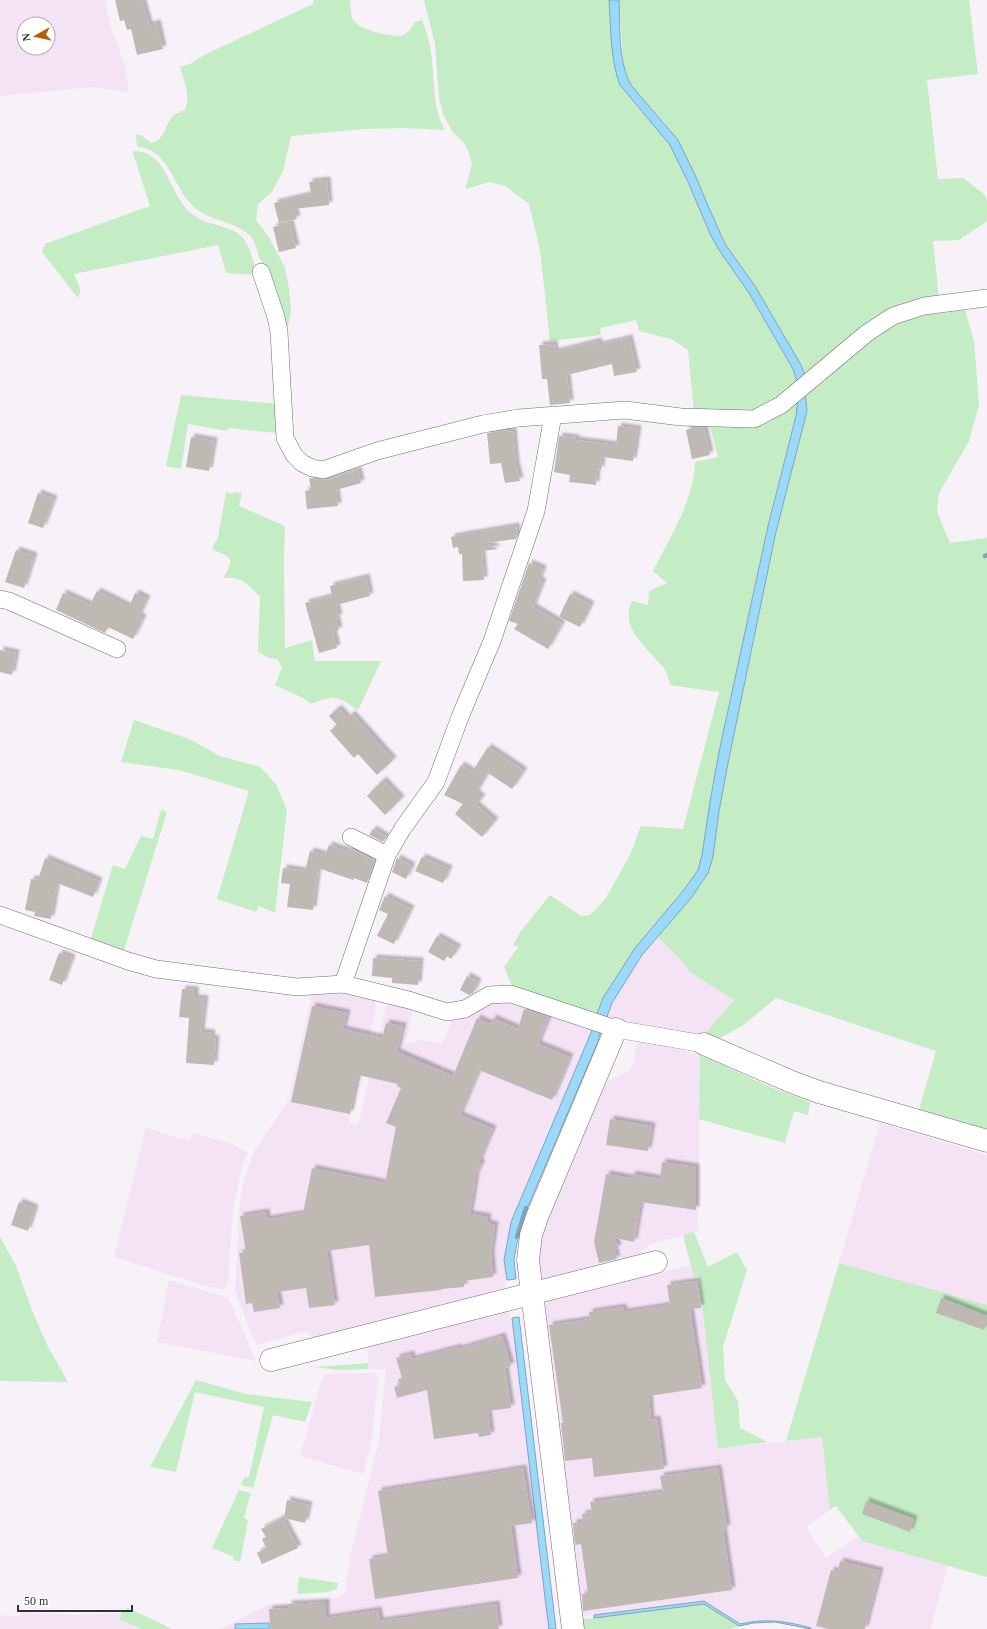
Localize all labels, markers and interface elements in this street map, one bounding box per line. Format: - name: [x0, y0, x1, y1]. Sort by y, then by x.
- north arrow: [16, 16, 56, 56]
- text: N: [20, 33, 33, 42]
- scale bar: [18, 1587, 132, 1613]
- text: 50 m: [24, 1594, 49, 1608]

